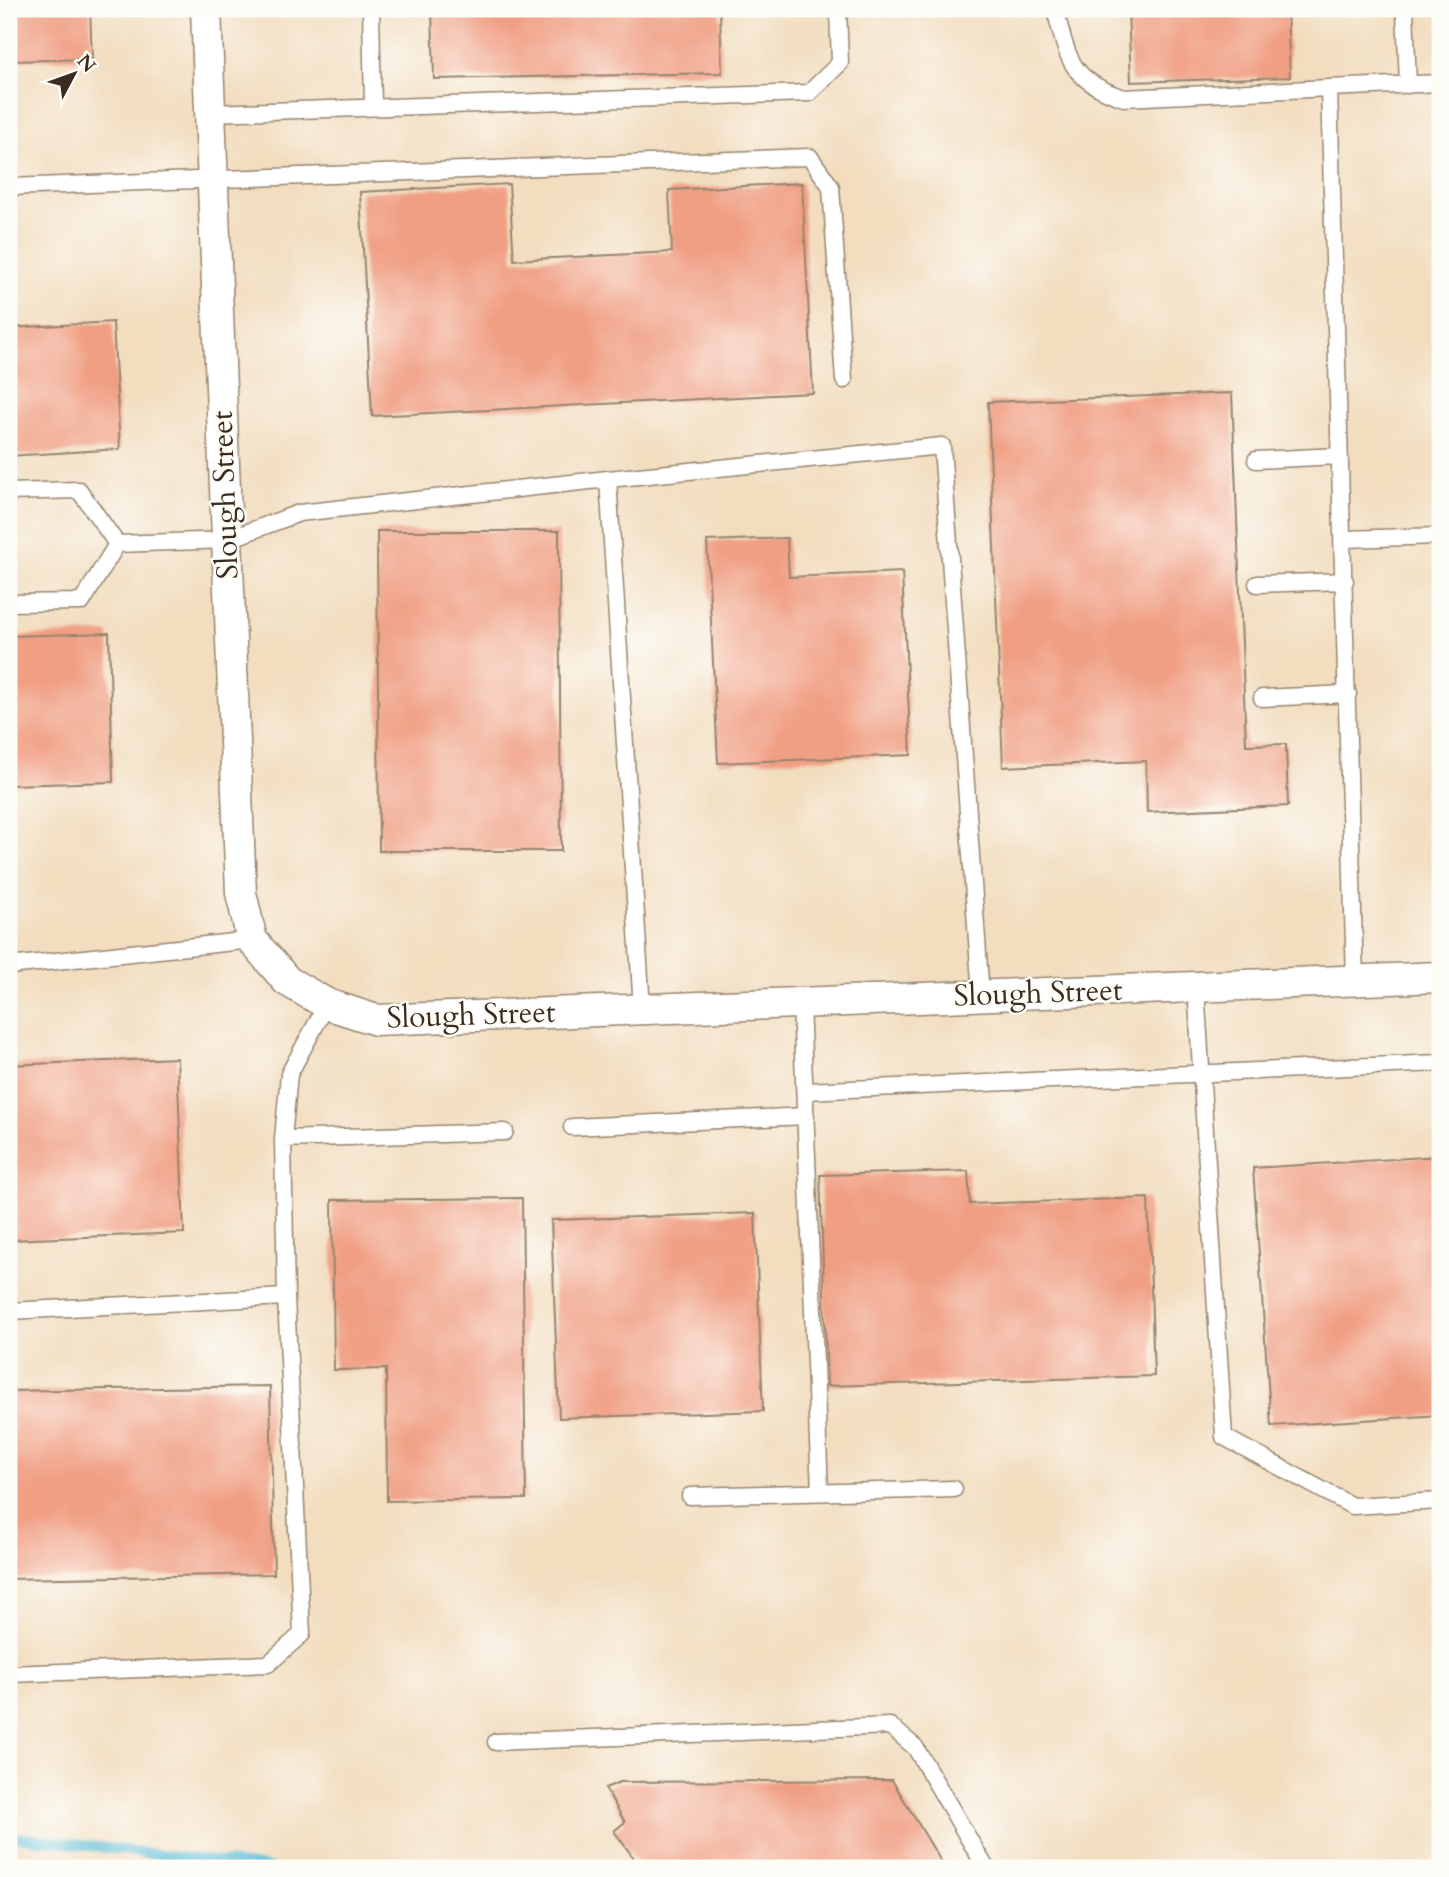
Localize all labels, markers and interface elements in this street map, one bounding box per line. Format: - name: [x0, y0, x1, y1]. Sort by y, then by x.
- north arrow: [38, 38, 108, 108]
- text: N: [71, 49, 102, 79]
- street label: Slough Street: [202, 409, 248, 580]
- street label: Slough Street: [953, 970, 1124, 1016]
- street label: Slough Street: [386, 992, 557, 1038]

